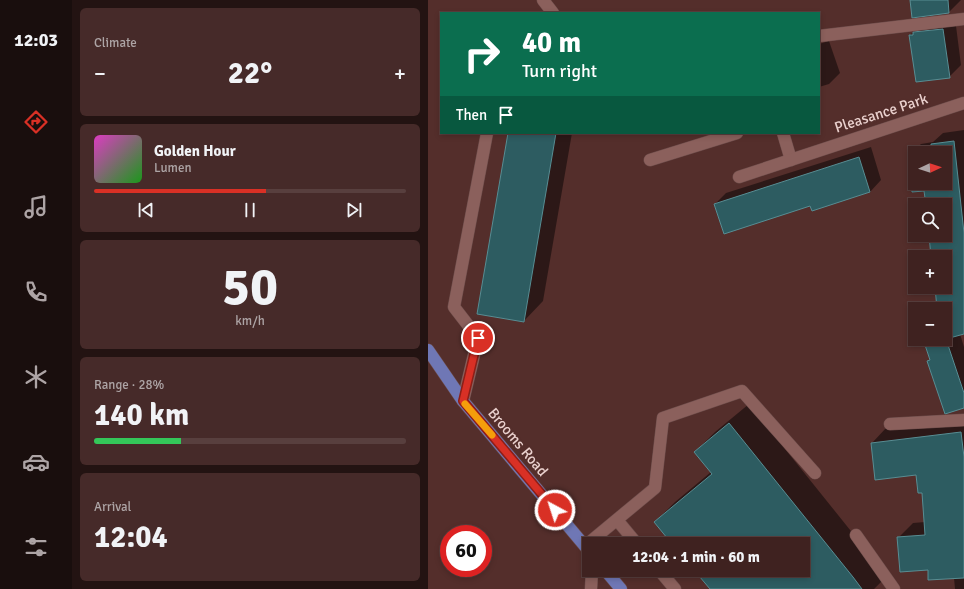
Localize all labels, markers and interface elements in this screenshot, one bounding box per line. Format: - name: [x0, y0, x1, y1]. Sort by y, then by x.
- text: 40 m: [522, 26, 581, 60]
- icon: right: [456, 28, 508, 80]
- text: 12:03: [14, 29, 58, 51]
- text: Climate: [94, 35, 137, 51]
- text: 22°: [228, 55, 272, 92]
- text: −: [94, 60, 106, 87]
- text: +: [394, 60, 406, 87]
- text: Turn right: [522, 60, 597, 82]
- street label: Pleasance Park: [832, 89, 930, 137]
- icon: arrive: [495, 104, 517, 126]
- text: Then: [456, 106, 487, 124]
- icon: directions: [22, 108, 50, 136]
- text: Golden Hour: [154, 142, 236, 160]
- north arrow: [908, 146, 952, 190]
- map controls: [908, 146, 952, 346]
- text: Lumen: [154, 160, 192, 176]
- icon: music: [22, 193, 50, 221]
- button: search: [908, 198, 952, 242]
- icon: previous: [135, 199, 157, 221]
- icon: pause: [239, 199, 261, 221]
- icon: next: [343, 199, 365, 221]
- button: +: [908, 250, 952, 294]
- text: 50: [222, 255, 278, 319]
- icon: phone: [22, 278, 50, 306]
- button: −: [908, 302, 952, 346]
- text: km/h: [235, 313, 265, 329]
- pin: [461, 321, 495, 355]
- icon: arrive: [467, 327, 489, 349]
- icon: climate: [22, 363, 50, 391]
- text: Range · 28%: [94, 377, 164, 393]
- text: 140 km: [94, 397, 189, 434]
- street label: Brooms Road: [484, 404, 552, 480]
- icon: car: [22, 448, 50, 476]
- position arrow: [534, 489, 576, 531]
- text: Arrival: [94, 499, 131, 515]
- text: 12:04: [94, 519, 168, 556]
- speed limit sign: 60: [440, 525, 492, 577]
- icon: filters: [22, 533, 50, 561]
- text: 12:04 · 1 min · 60 m: [632, 548, 760, 566]

